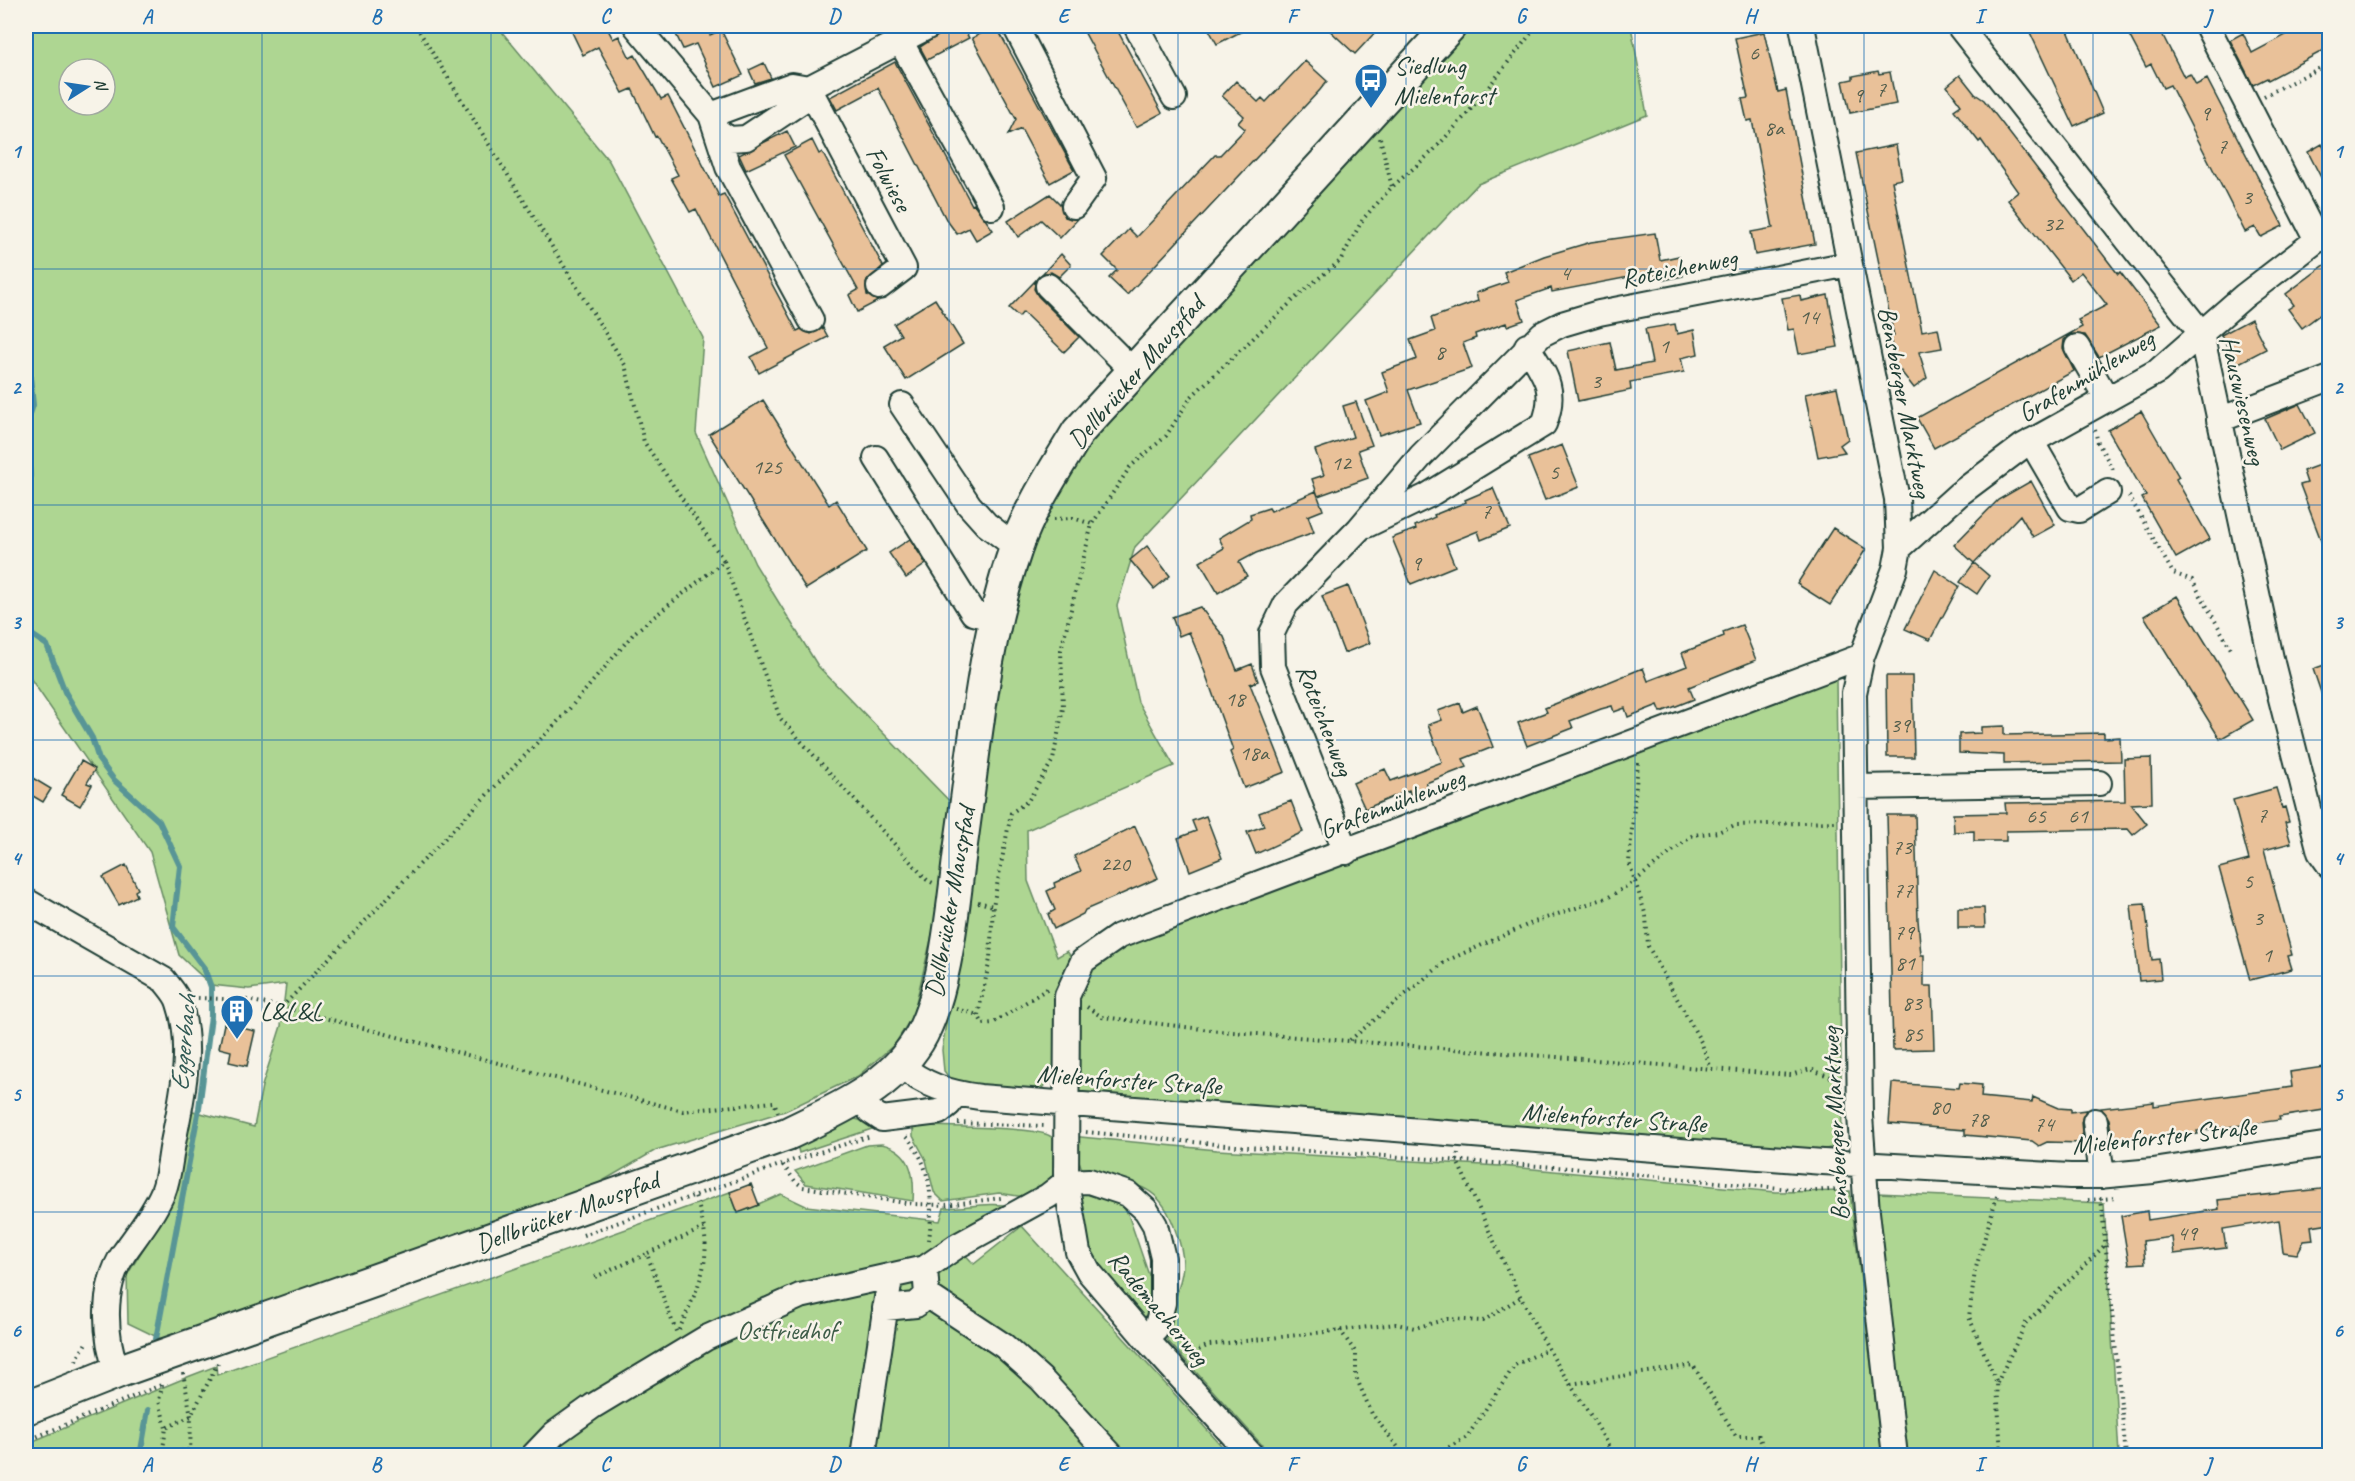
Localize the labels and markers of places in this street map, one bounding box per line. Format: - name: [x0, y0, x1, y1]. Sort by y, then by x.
- place label: Siedlung Mielenforst: [1394, 49, 1498, 112]
- bus stop icon: Siedlung Mielenforst: [1353, 62, 1389, 109]
- building icon: L&L&L: [219, 993, 255, 1040]
- place label: L&L&L: [260, 995, 323, 1028]

